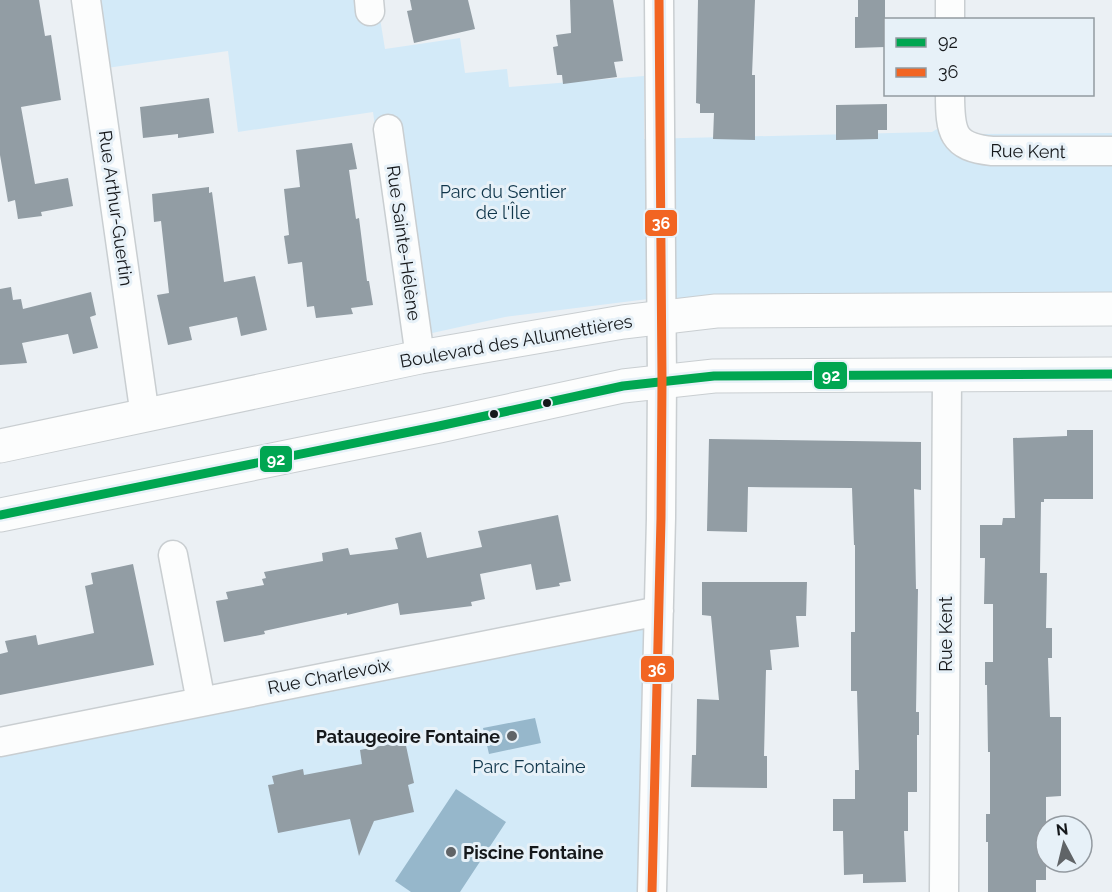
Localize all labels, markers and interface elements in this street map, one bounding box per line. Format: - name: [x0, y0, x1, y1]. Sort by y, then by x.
- legend: [884, 18, 1094, 96]
- text: 92: [938, 31, 958, 52]
- text: 36: [938, 61, 959, 82]
- street label: Rue Arthur-Guertin: [95, 129, 137, 287]
- street label: Rue Kent: [990, 140, 1066, 162]
- street label: Rue Sainte-Hélène: [383, 164, 425, 323]
- park label: Parc du Sentier de l'Île: [440, 181, 567, 223]
- line badge: 36: [644, 209, 678, 237]
- text: 36: [652, 214, 671, 233]
- street label: Boulevard des Allumettières: [398, 310, 634, 372]
- line badge: 92: [813, 361, 848, 390]
- text: 92: [822, 366, 840, 385]
- unlabelled marker: [541, 397, 553, 409]
- unlabelled marker: [488, 408, 500, 420]
- line badge: 92: [259, 445, 293, 473]
- text: 92: [267, 450, 285, 469]
- street label: Rue Kent: [935, 596, 956, 672]
- street label: Rue Charlevoix: [266, 654, 392, 698]
- line badge: 36: [640, 655, 675, 683]
- text: 36: [648, 660, 667, 679]
- place label: Pataugeoire Fontaine: [316, 726, 500, 747]
- marker: Pataugeoire Fontaine: [505, 729, 519, 743]
- park label: Parc Fontaine: [472, 756, 586, 777]
- north arrow: [1034, 814, 1094, 874]
- text: N: [1055, 819, 1069, 840]
- place label: Piscine Fontaine: [463, 842, 604, 863]
- marker: Piscine Fontaine: [444, 845, 458, 859]

